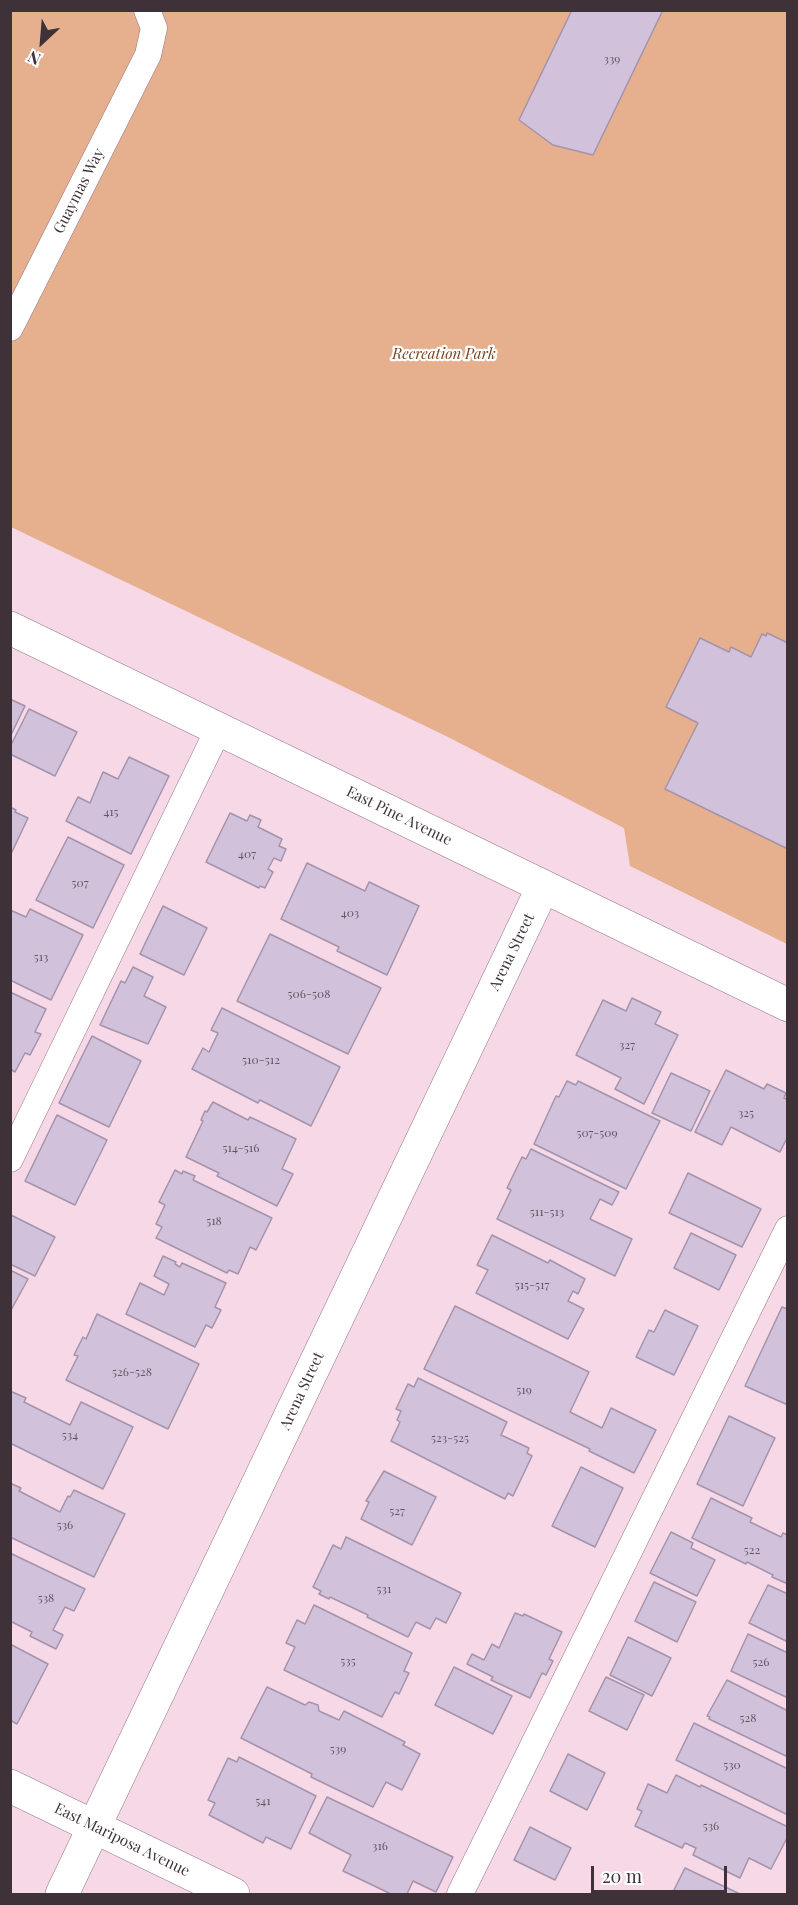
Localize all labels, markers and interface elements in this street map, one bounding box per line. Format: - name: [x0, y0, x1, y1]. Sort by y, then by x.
- north arrow: [12, 12, 72, 72]
- text: N: [24, 47, 44, 71]
- house number: 339: [604, 52, 620, 66]
- street label: Guaymas Way: [50, 145, 108, 237]
- park label: Recreation Park: [392, 345, 496, 363]
- street label: East Pine Avenue: [343, 783, 455, 849]
- house number: 415: [103, 805, 119, 819]
- house number: 407: [238, 847, 256, 861]
- house number: 507: [71, 876, 89, 890]
- house number: 403: [341, 906, 359, 920]
- street label: Arena Street: [486, 910, 538, 994]
- house number: 513: [34, 950, 48, 964]
- house number: 506-508: [288, 987, 330, 1001]
- house number: 327: [619, 1038, 635, 1052]
- house number: 510-512: [242, 1053, 280, 1067]
- house number: 325: [738, 1106, 754, 1120]
- house number: 507-509: [576, 1126, 618, 1140]
- house number: 514-516: [223, 1141, 259, 1155]
- house number: 511-513: [530, 1205, 564, 1219]
- house number: 518: [206, 1214, 222, 1228]
- house number: 515-517: [515, 1278, 549, 1292]
- street label: Arena Street: [276, 1349, 328, 1433]
- house number: 526-528: [112, 1365, 152, 1379]
- house number: 519: [516, 1383, 532, 1397]
- house number: 534: [62, 1428, 78, 1442]
- house number: 523-525: [431, 1431, 469, 1445]
- house number: 527: [389, 1504, 405, 1518]
- house number: 536: [57, 1518, 73, 1532]
- house number: 522: [744, 1543, 760, 1557]
- house number: 531: [377, 1582, 391, 1596]
- house number: 538: [38, 1591, 54, 1605]
- house number: 535: [340, 1654, 356, 1668]
- house number: 526: [753, 1655, 769, 1669]
- house number: 528: [740, 1711, 756, 1725]
- house number: 539: [330, 1742, 346, 1756]
- house number: 530: [723, 1758, 741, 1772]
- house number: 541: [255, 1794, 271, 1808]
- street label: East Mariposa Avenue: [51, 1799, 193, 1881]
- house number: 536: [703, 1819, 719, 1833]
- house number: 316: [372, 1839, 388, 1853]
- scale bar: [594, 1854, 730, 1892]
- text: 20 m: [602, 1864, 642, 1888]

